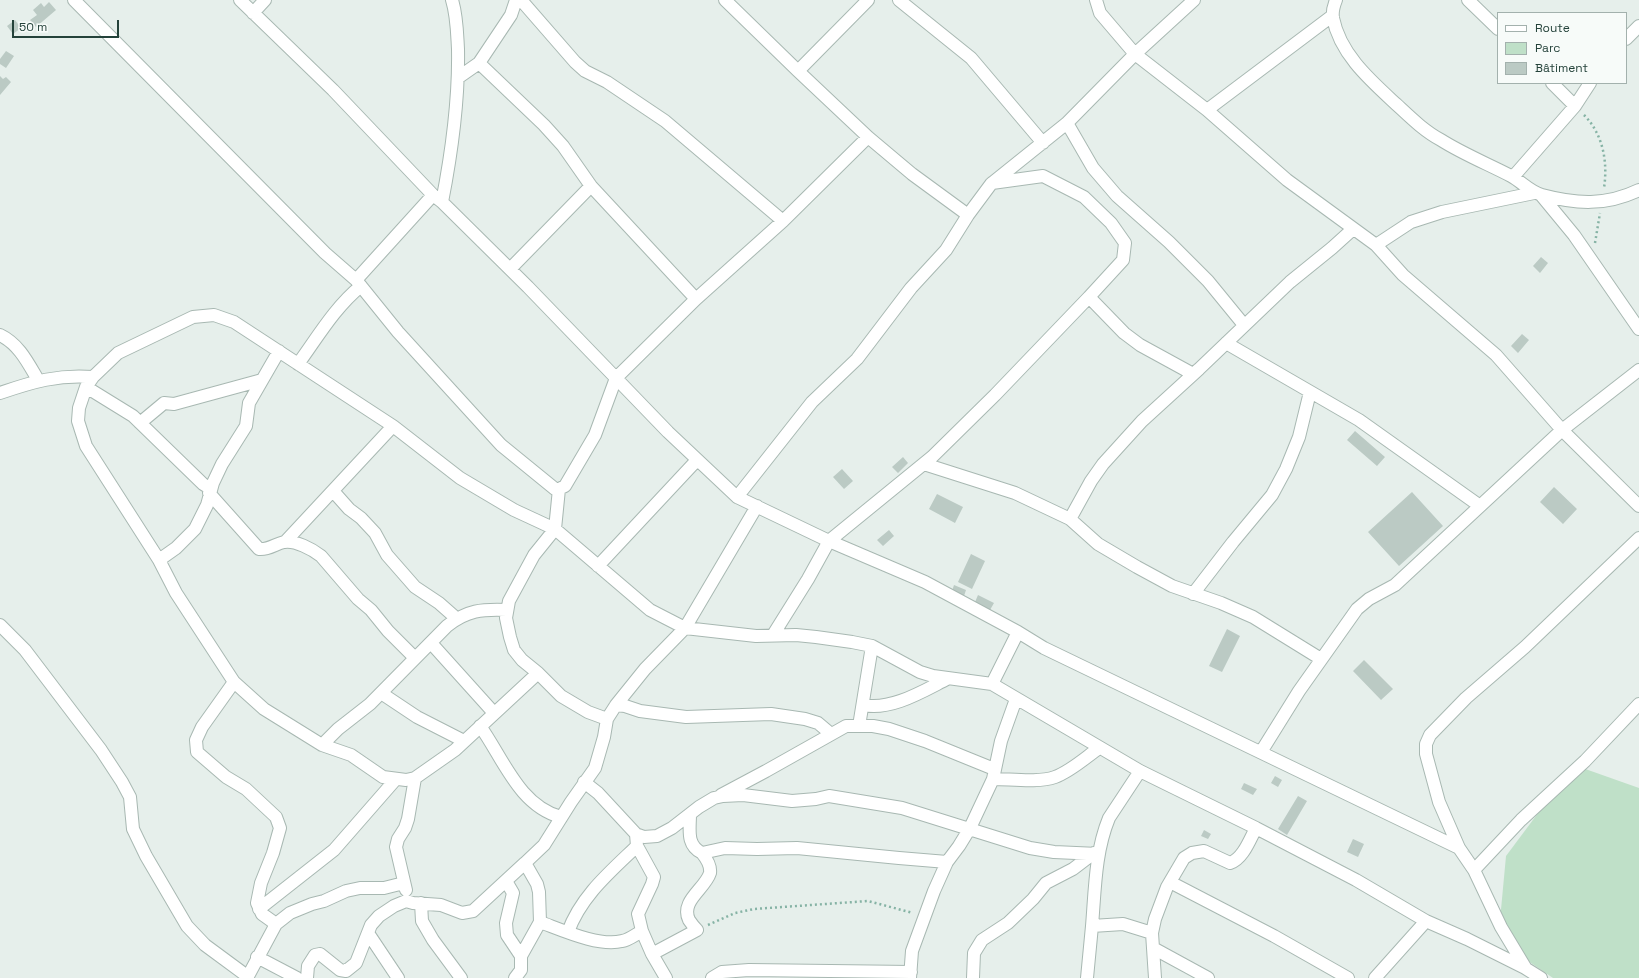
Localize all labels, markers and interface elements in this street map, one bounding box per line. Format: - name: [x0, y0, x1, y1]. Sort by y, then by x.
- scale bar: [14, 12, 121, 38]
- legend: [1497, 12, 1627, 84]
- text: 50 m: [19, 19, 47, 35]
- text: Route: [1535, 20, 1570, 36]
- text: Parc: [1535, 40, 1560, 56]
- text: Bâtiment: [1535, 60, 1588, 76]

